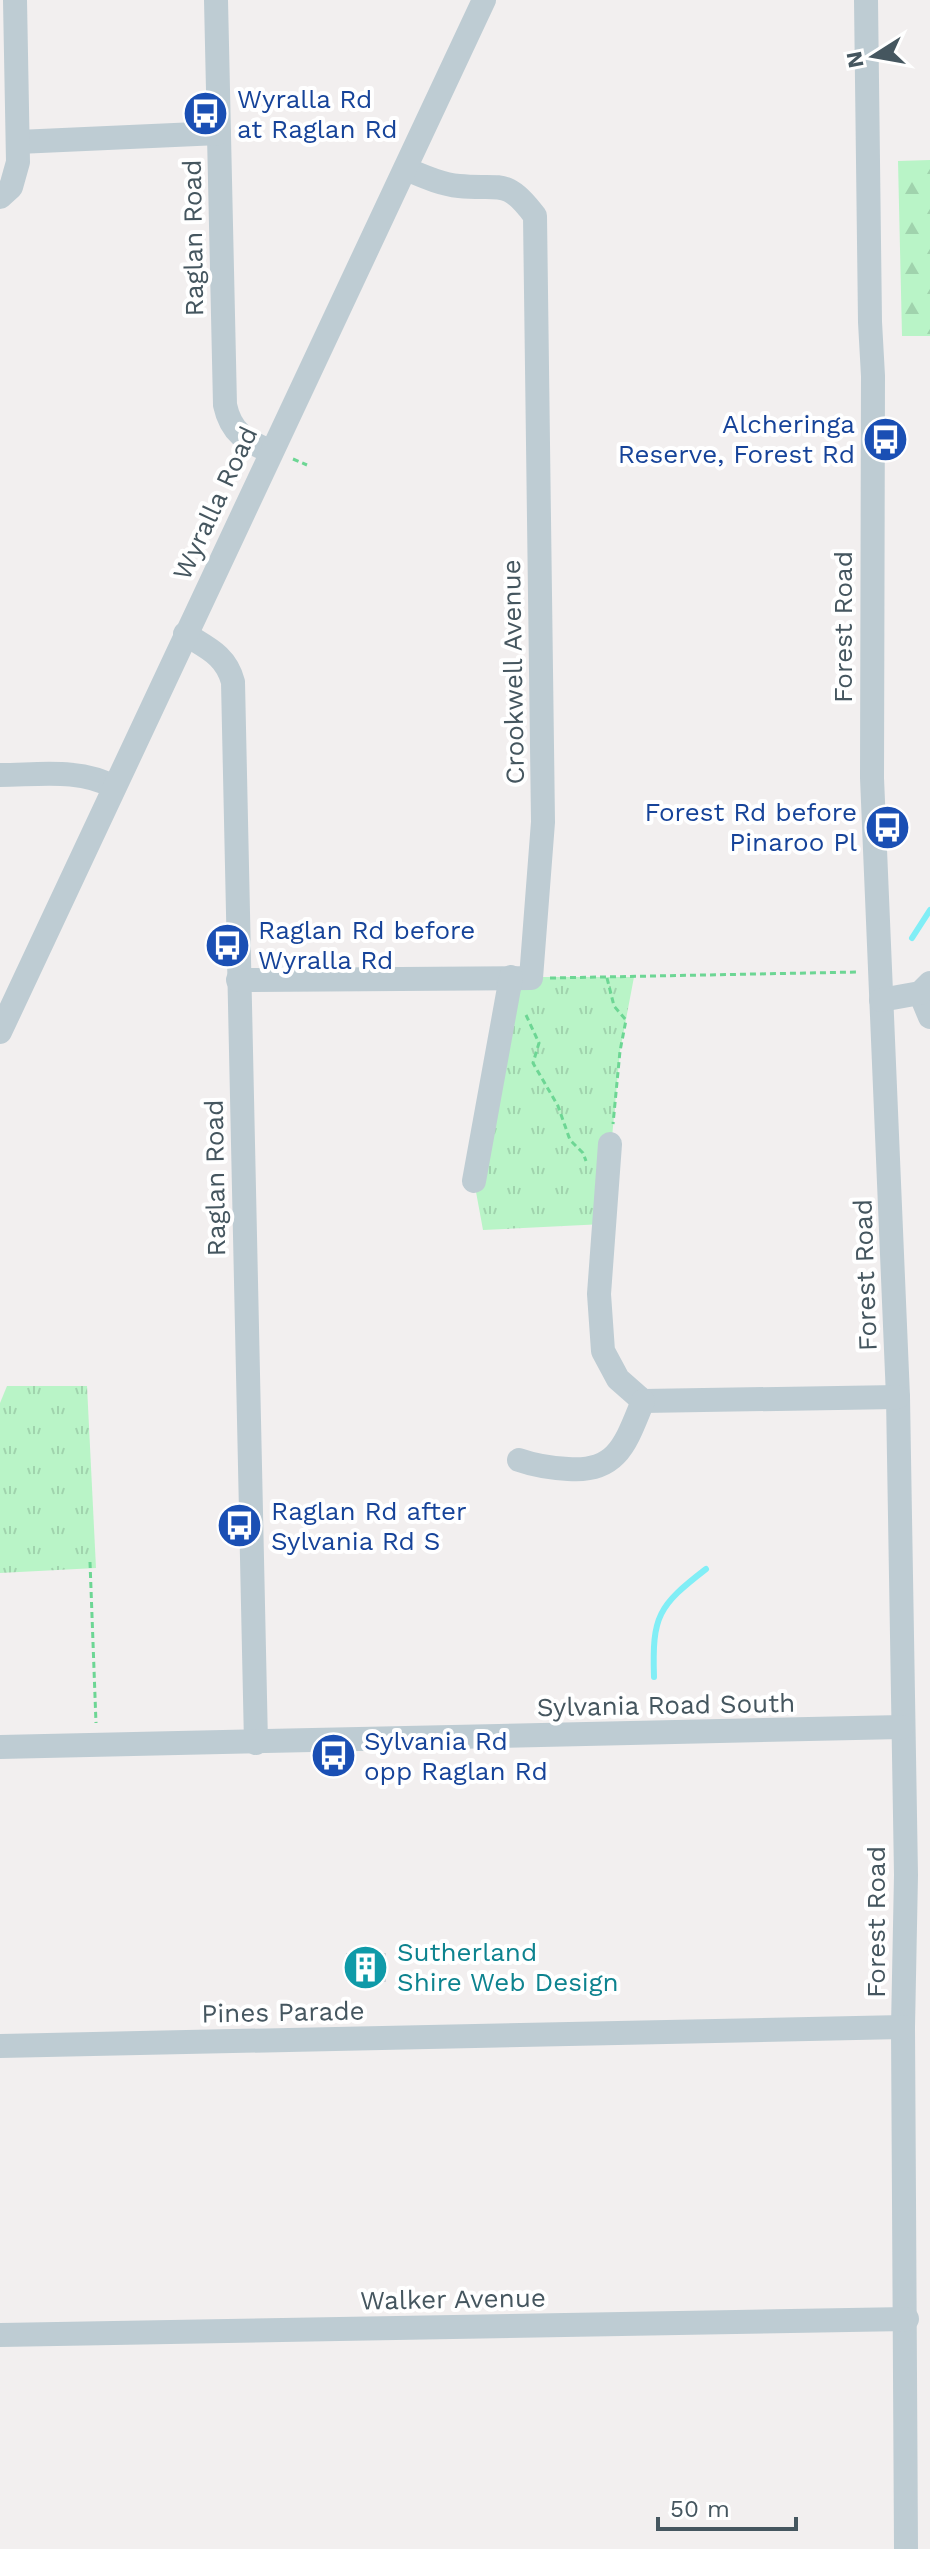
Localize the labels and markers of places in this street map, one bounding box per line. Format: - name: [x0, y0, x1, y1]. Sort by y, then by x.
- place label: Wyralla Rd at Raglan Rd: [237, 84, 398, 144]
- bus stop icon: Wyralla Rd at Raglan Rd: [182, 90, 230, 138]
- place label: Alcheringa Reserve, Forest Rd: [618, 409, 855, 469]
- bus stop icon: Alcheringa Reserve, Forest Rd: [862, 415, 910, 463]
- place label: Forest Rd before Pinaroo Pl: [644, 797, 857, 857]
- bus stop icon: Forest Rd before Pinaroo Pl: [864, 803, 912, 851]
- place label: Raglan Rd before Wyralla Rd: [258, 915, 475, 975]
- bus stop icon: Raglan Rd before Wyralla Rd: [203, 921, 251, 969]
- place label: Raglan Rd after Sylvania Rd S: [271, 1496, 467, 1556]
- bus stop icon: Raglan Rd after Sylvania Rd S: [216, 1502, 264, 1550]
- place label: Sylvania Rd opp Raglan Rd: [364, 1726, 548, 1786]
- bus stop icon: Sylvania Rd opp Raglan Rd: [309, 1732, 357, 1780]
- place label: Sutherland Shire Web Design: [397, 1937, 619, 1997]
- building icon: Sutherland Shire Web Design: [342, 1943, 390, 1991]

